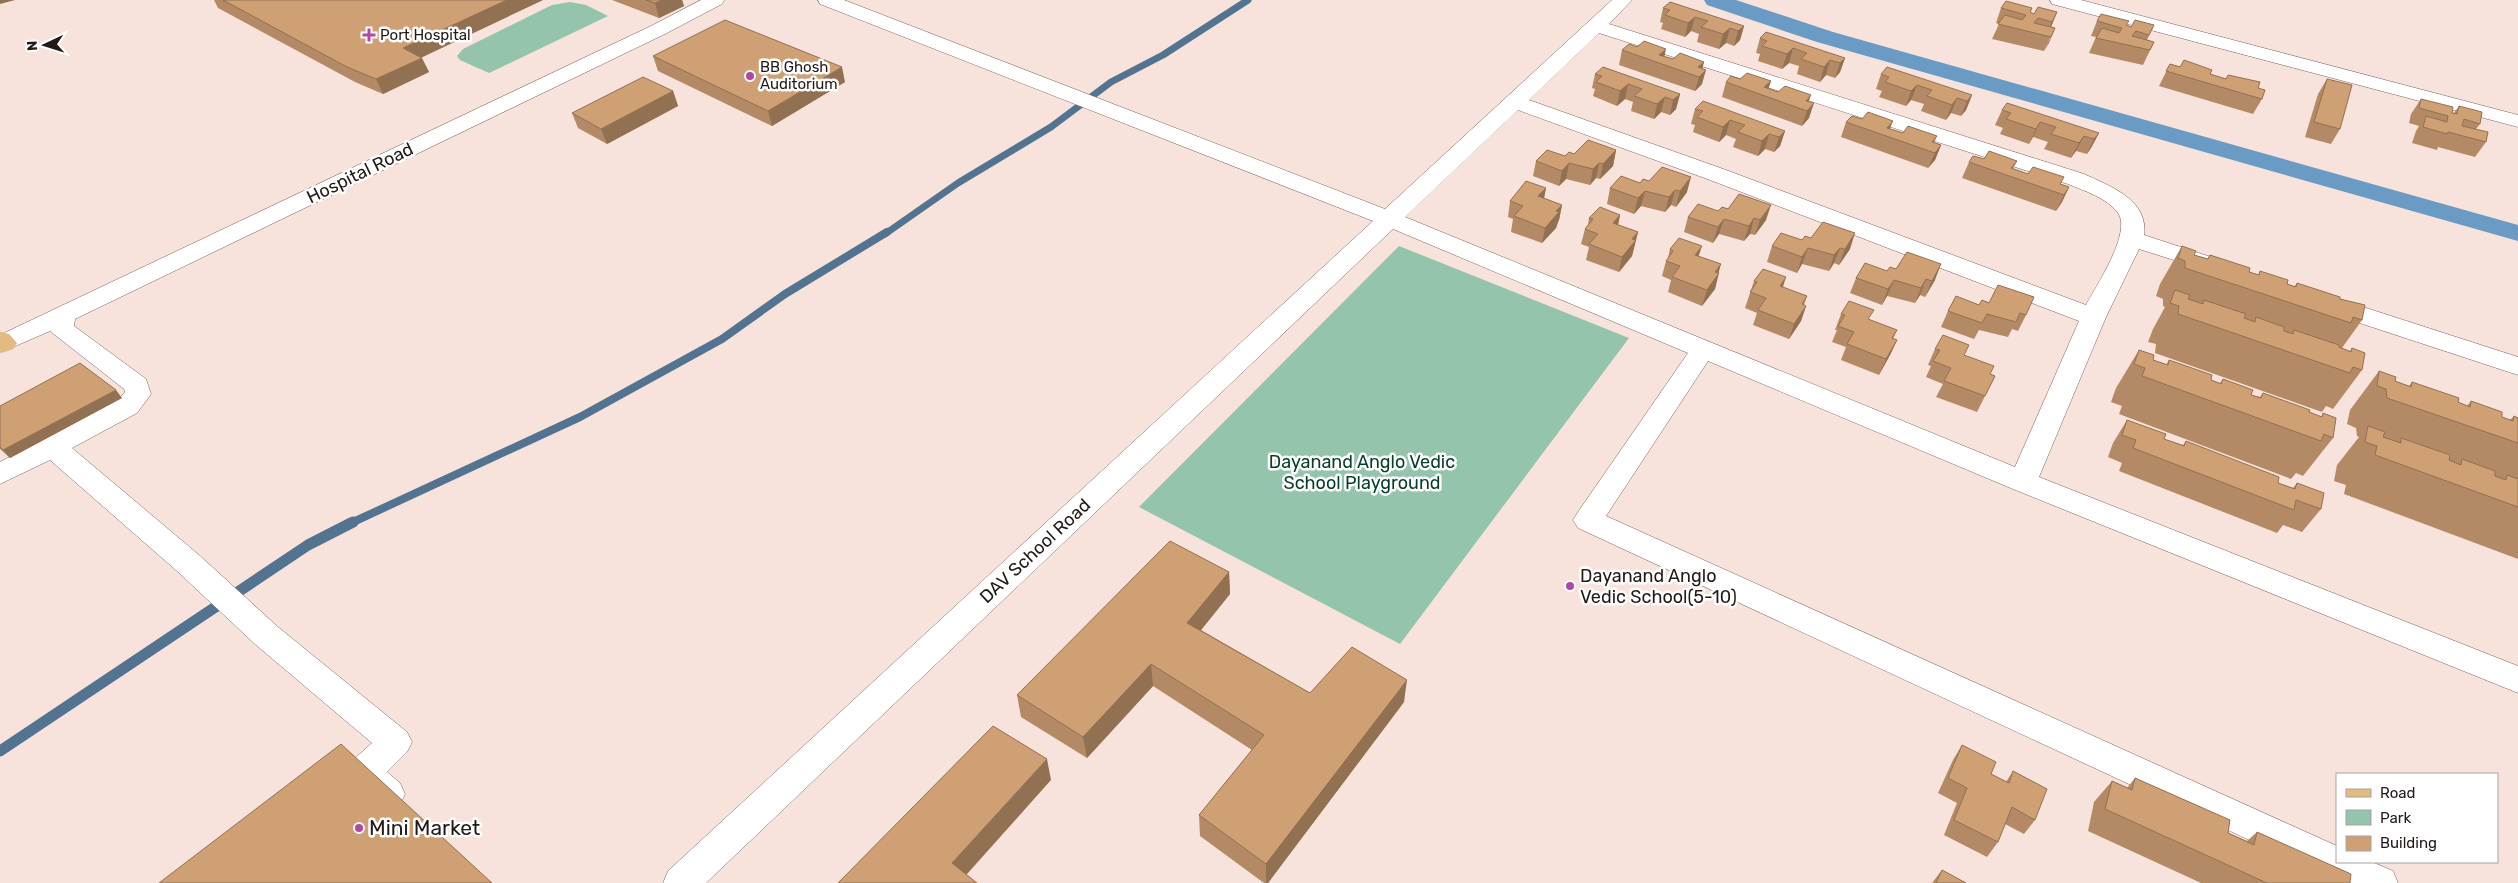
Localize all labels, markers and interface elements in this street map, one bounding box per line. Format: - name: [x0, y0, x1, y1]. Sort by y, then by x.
- north arrow: [20, 20, 70, 70]
- place label: Port Hospital: [380, 26, 471, 44]
- marker: Port Hospital: [362, 28, 376, 42]
- text: N: [24, 40, 41, 51]
- place label: BB Ghosh Auditorium: [760, 58, 838, 93]
- marker: BB Ghosh Auditorium: [744, 70, 756, 82]
- street label: Hospital Road: [303, 138, 417, 208]
- park label: Dayanand Anglo Vedic School Playground: [1269, 451, 1455, 494]
- street label: DAV School Road: [975, 494, 1095, 608]
- place label: Dayanand Anglo Vedic School(5-10): [1580, 565, 1737, 608]
- marker: Dayanand Anglo Vedic School(5-10): [1564, 580, 1576, 592]
- legend: [2336, 773, 2498, 863]
- text: Road: [2380, 784, 2416, 802]
- text: Park: [2380, 809, 2411, 827]
- place label: Mini Market: [369, 815, 480, 840]
- marker: Mini Market: [353, 822, 365, 834]
- text: Building: [2380, 834, 2437, 852]

